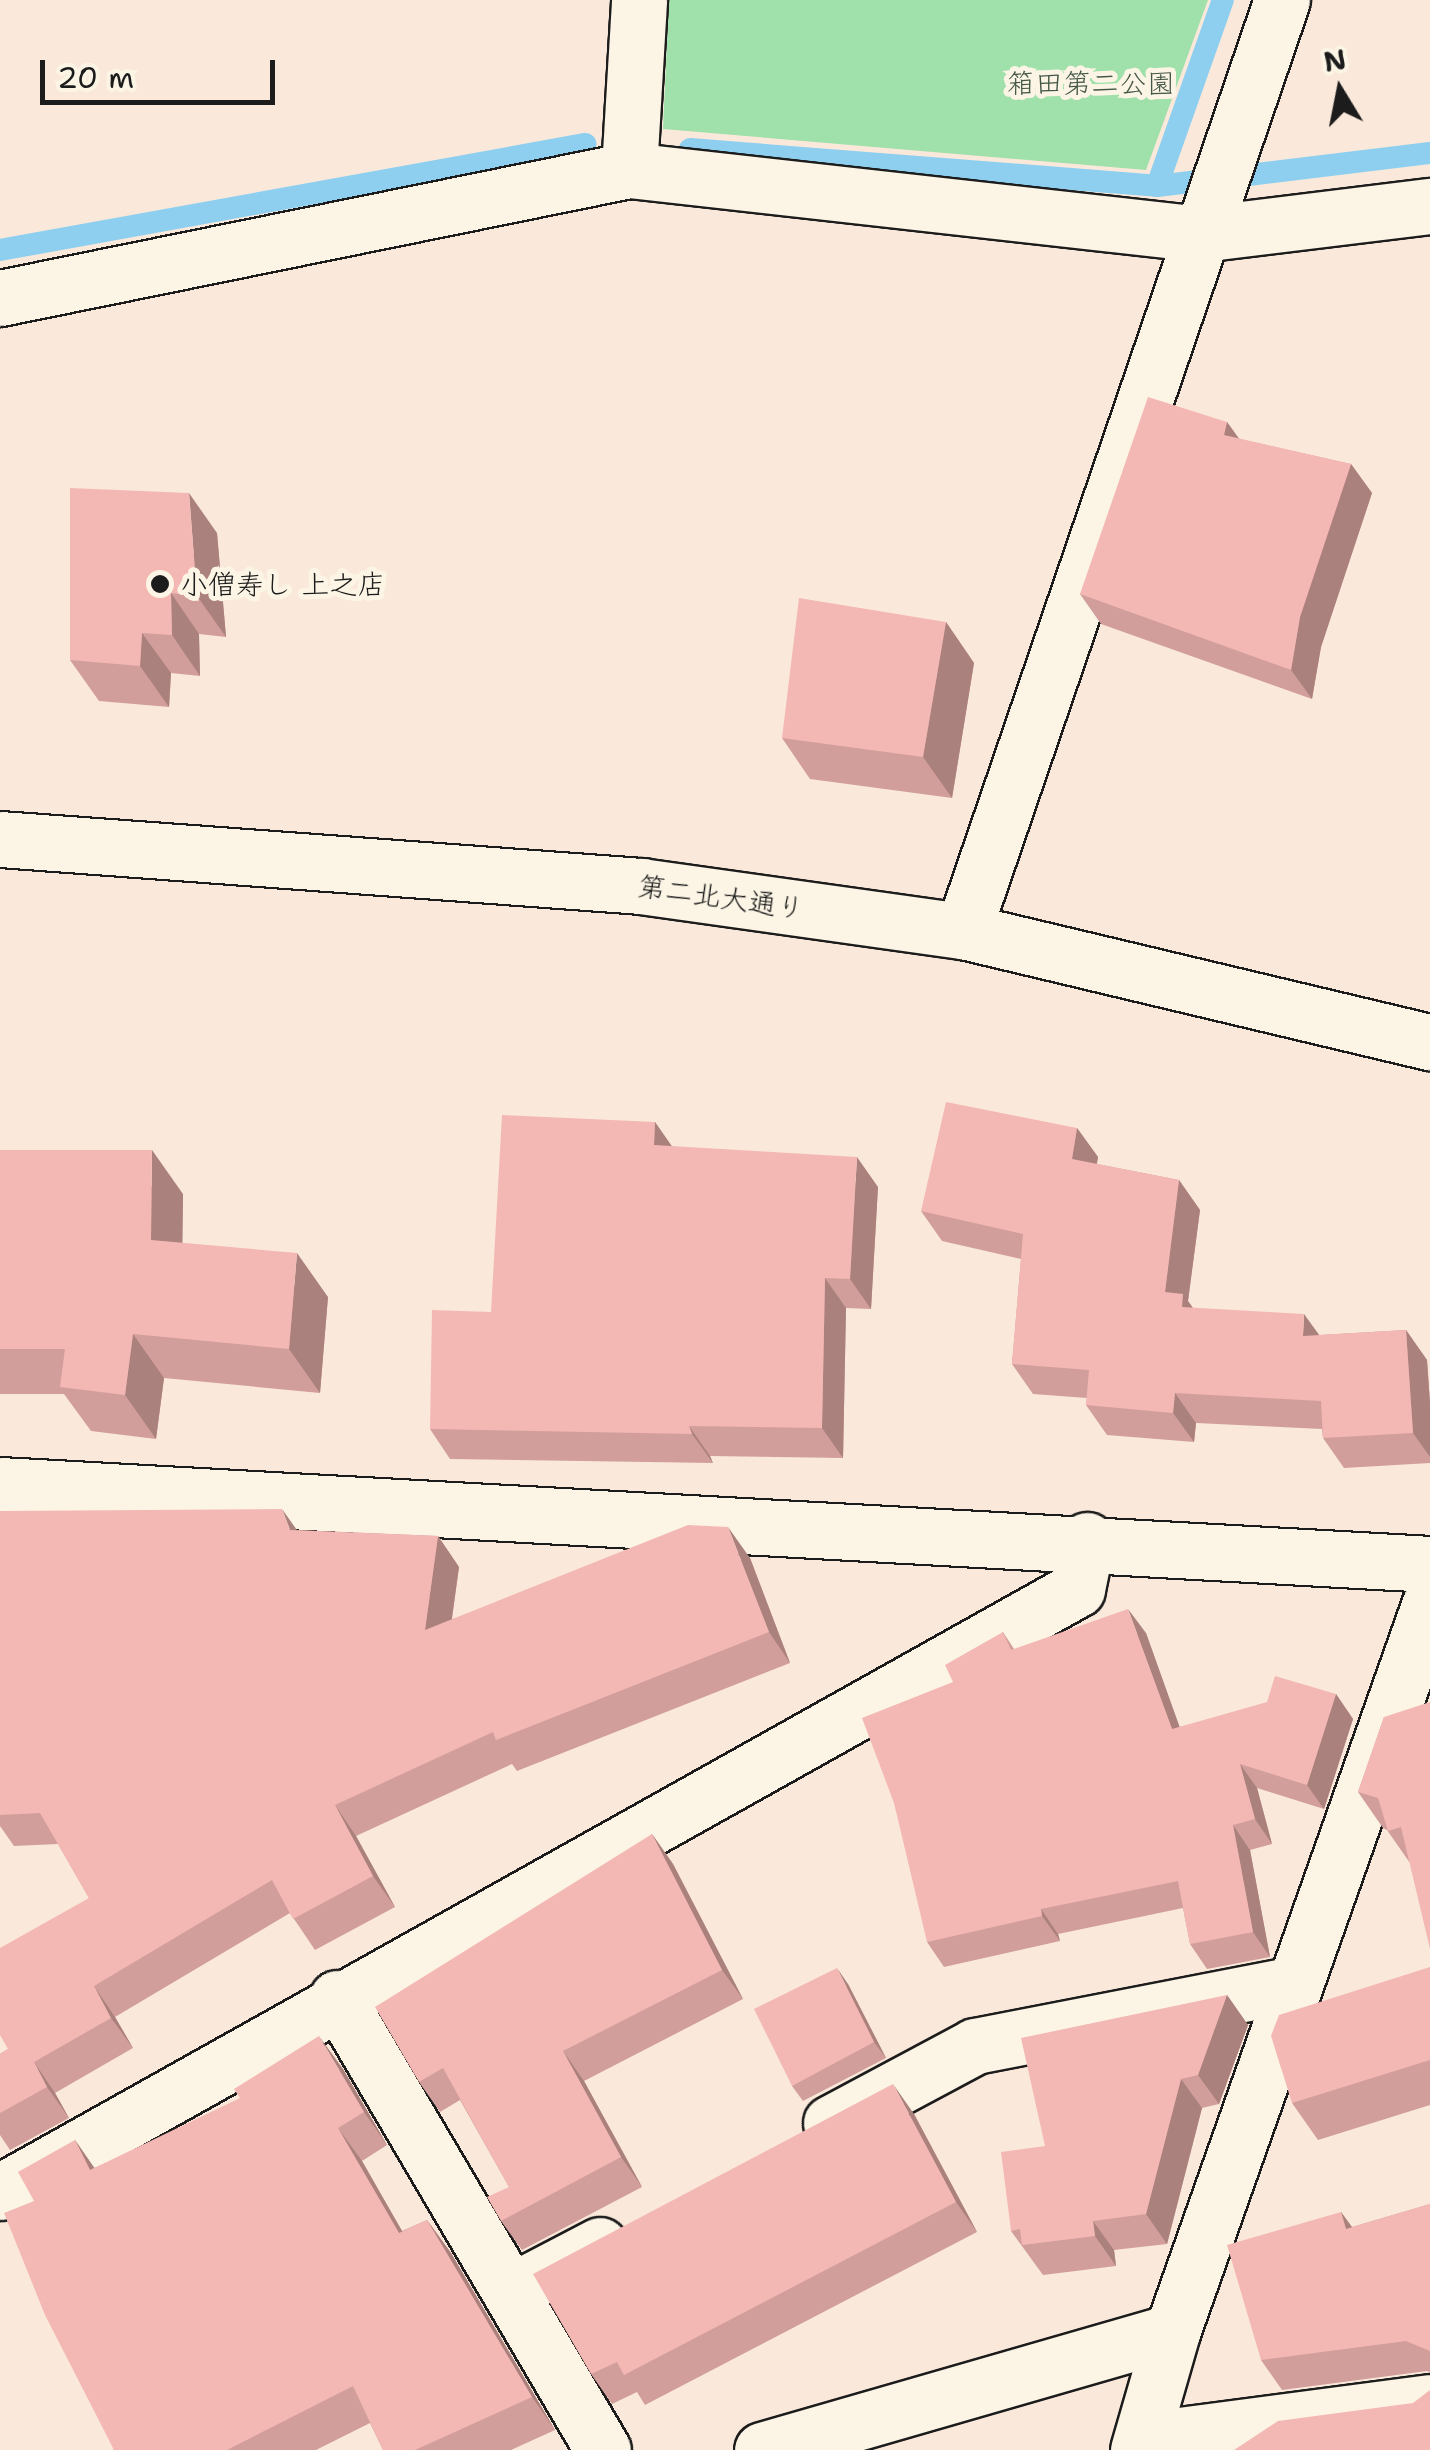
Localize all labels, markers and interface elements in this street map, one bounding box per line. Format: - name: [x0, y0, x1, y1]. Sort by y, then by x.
- scale bar: [45, 40, 280, 102]
- north arrow: [1290, 40, 1390, 140]
- text: N: [1321, 40, 1349, 81]
- text: 20 m: [57, 57, 134, 98]
- park label: 箱田第二公園: [1007, 66, 1175, 100]
- place label: 小僧寿し 上之店: [180, 567, 386, 601]
- marker: 小僧寿し 上之店: [149, 573, 171, 595]
- street label: 第二北大通り: [635, 869, 807, 925]

